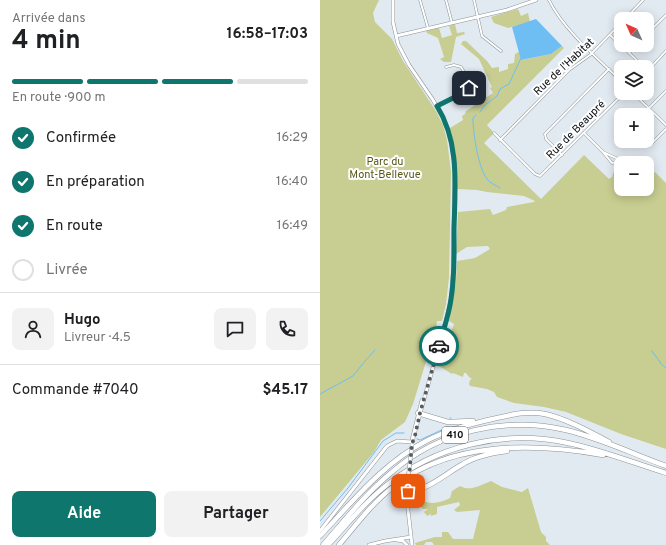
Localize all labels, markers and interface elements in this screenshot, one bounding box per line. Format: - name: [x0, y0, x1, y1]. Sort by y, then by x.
- text: Arrivée dans: [12, 11, 85, 27]
- north arrow: [614, 12, 654, 52]
- map controls: [614, 12, 654, 196]
- text: 4 min: [12, 25, 81, 58]
- text: 16:58–17:03: [227, 25, 308, 44]
- street label: Rue de l'Habitat: [531, 35, 597, 99]
- button: layers: [614, 60, 654, 100]
- pin: [452, 71, 486, 105]
- icon: home: [458, 77, 480, 99]
- text: En route · 900 m: [12, 90, 106, 106]
- street label: Rue de Beaupré: [544, 97, 609, 162]
- button: +: [614, 108, 654, 148]
- icon: check: [12, 127, 34, 149]
- text: Confirmée: [46, 129, 116, 148]
- text: 16:29: [277, 130, 308, 146]
- park label: Parc du Mont-Bellevue: [349, 155, 421, 182]
- button: −: [614, 156, 654, 196]
- icon: check: [12, 171, 34, 193]
- text: En préparation: [46, 173, 145, 192]
- text: 16:40: [276, 174, 308, 190]
- icon: check: [12, 215, 34, 237]
- text: En route: [46, 217, 103, 236]
- text: 16:49: [277, 218, 308, 234]
- text: Livrée: [46, 261, 88, 280]
- button: person: [12, 308, 54, 350]
- button: chat: [214, 308, 256, 350]
- button: phone: [266, 308, 308, 350]
- text: Hugo: [64, 311, 101, 330]
- courier: [419, 326, 459, 366]
- text: Livreur · 4.5: [64, 330, 131, 346]
- icon: car: [428, 335, 450, 357]
- text: Commande #7040: [12, 381, 139, 400]
- text: $45.17: [262, 381, 308, 400]
- road number: 410: [442, 427, 468, 443]
- pin: [391, 474, 425, 508]
- icon: bag: [397, 480, 419, 502]
- button: Aide: [12, 491, 156, 537]
- button: Partager: [164, 491, 308, 537]

